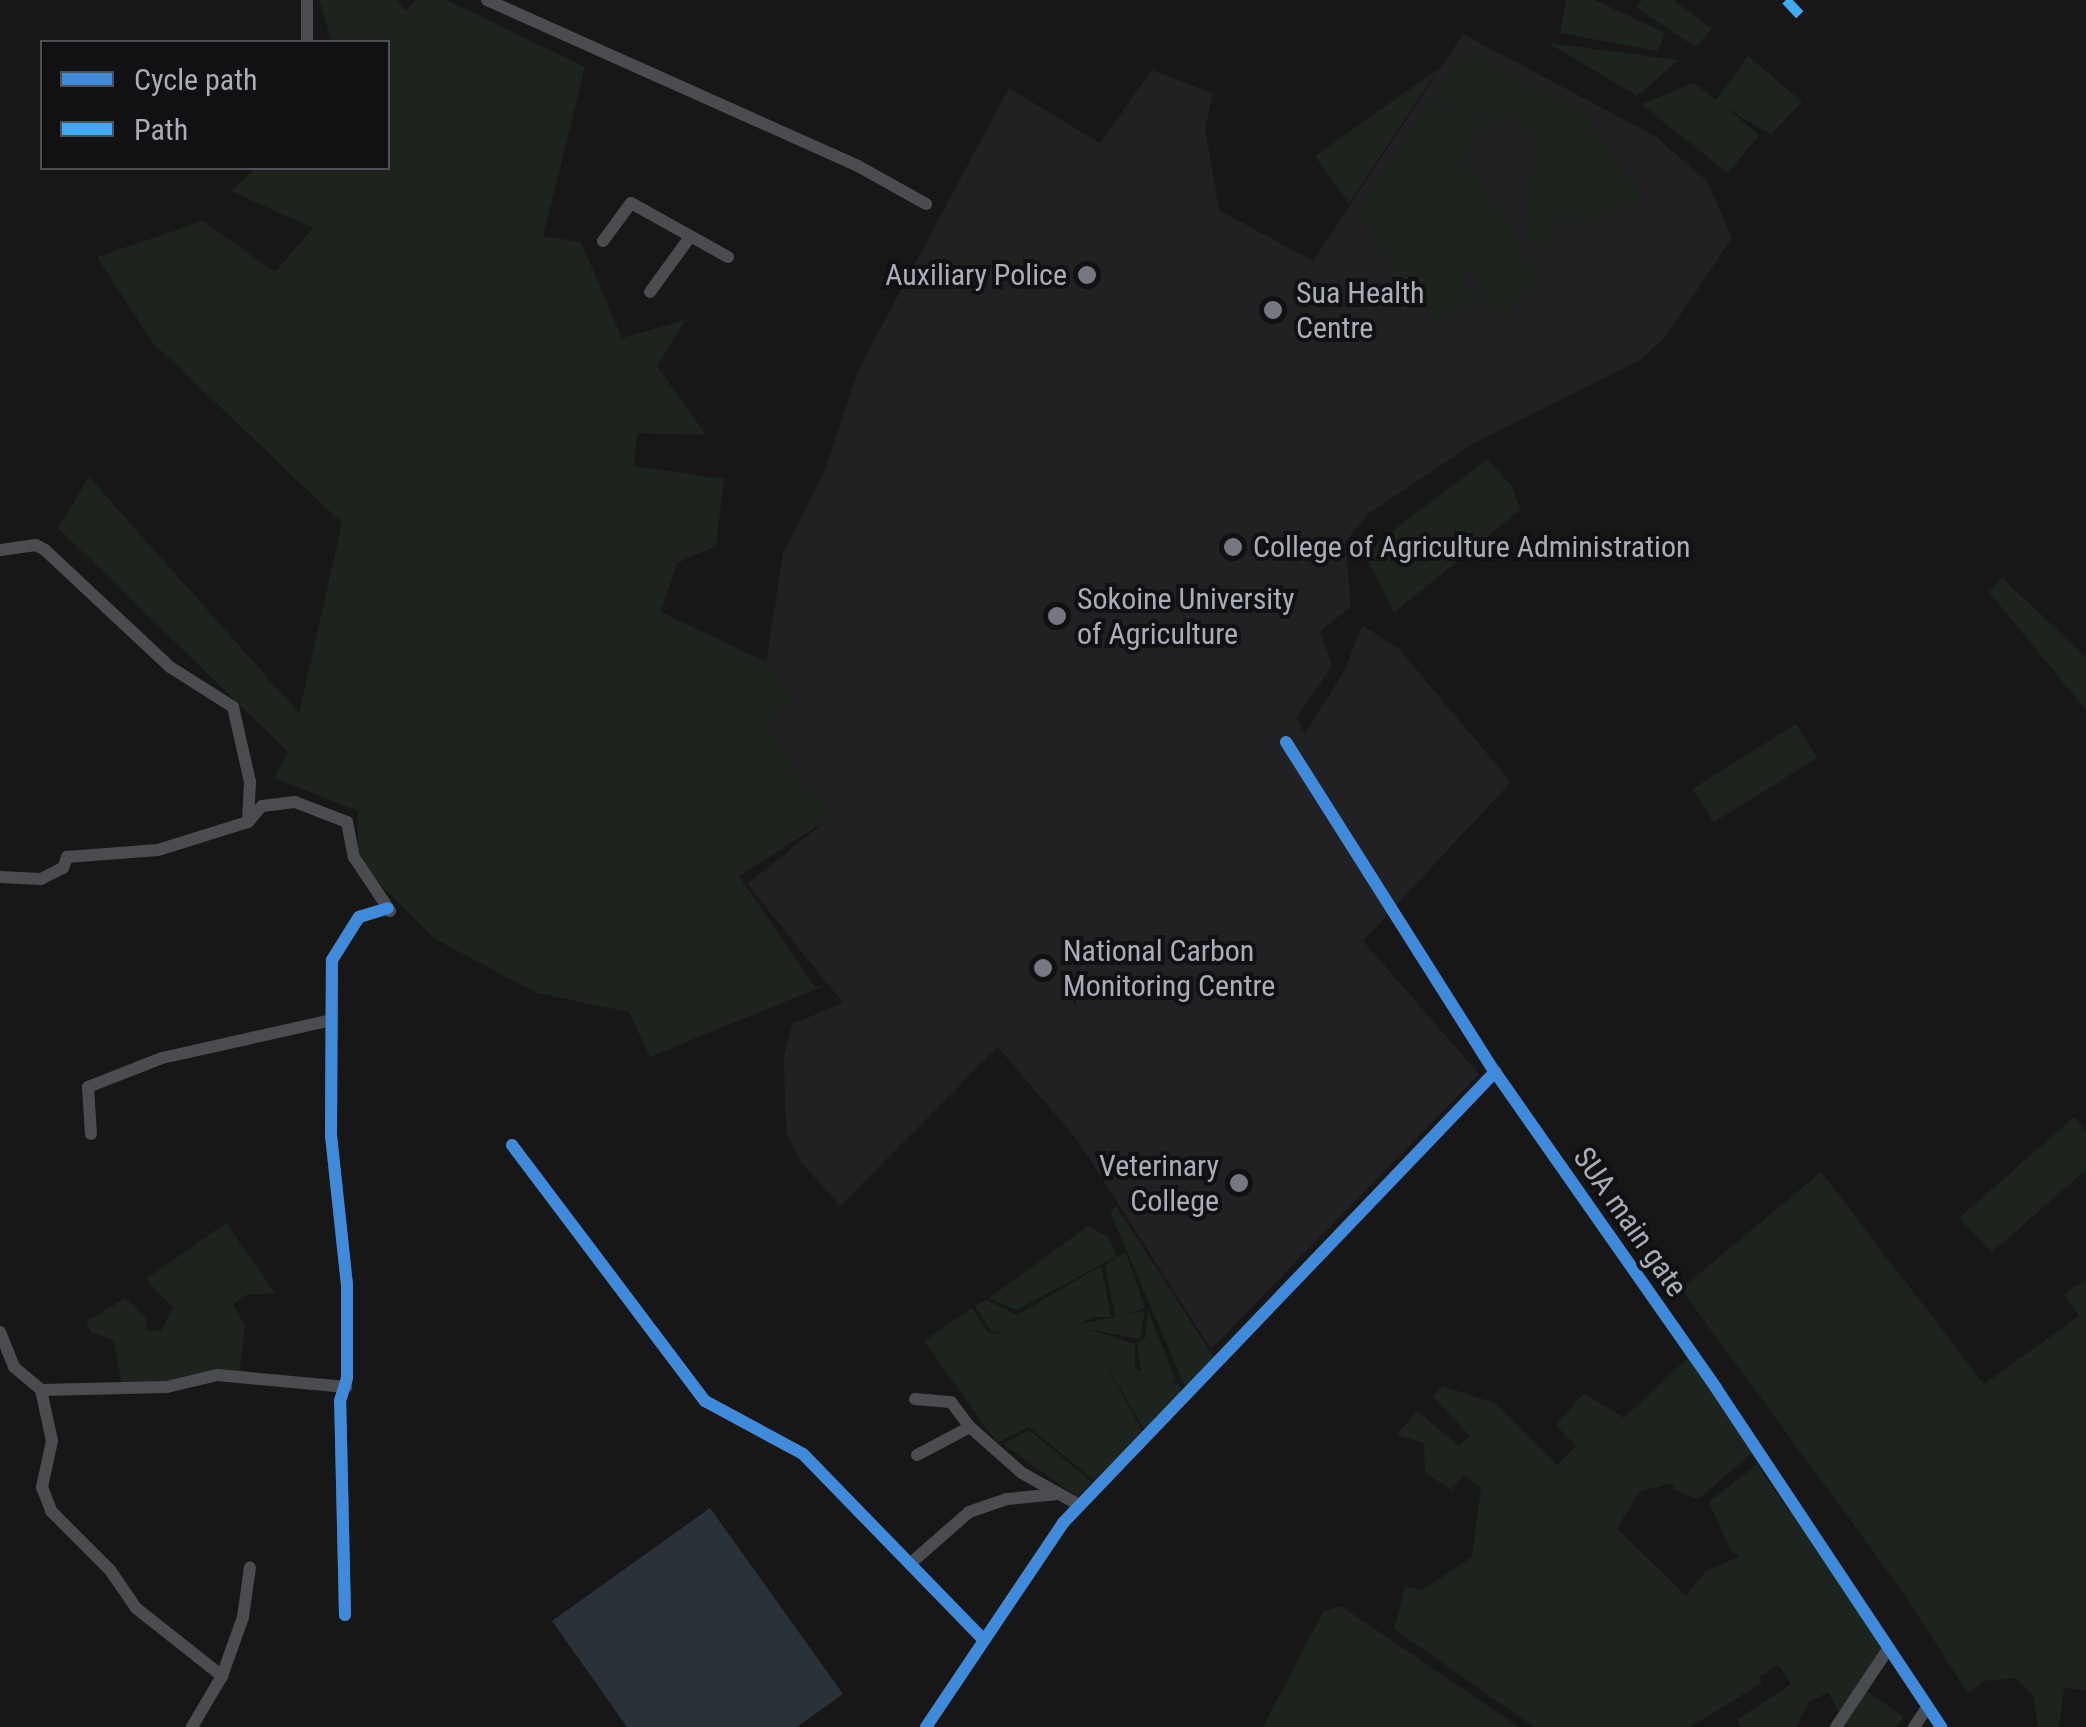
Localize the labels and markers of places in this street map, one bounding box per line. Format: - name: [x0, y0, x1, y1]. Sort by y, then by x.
- place label: Auxiliary Police: [885, 257, 1067, 293]
- marker: Auxiliary Police: [1076, 264, 1098, 286]
- place label: Sua Health Centre: [1296, 275, 1425, 346]
- marker: Sua Health Centre: [1260, 297, 1286, 323]
- place label: College of Agriculture Administration: [1253, 529, 1691, 565]
- marker: College of Agriculture Administration: [1222, 536, 1244, 558]
- place label: Sokoine University of Agriculture: [1077, 581, 1295, 652]
- marker: Sokoine University of Agriculture: [1046, 605, 1068, 627]
- place label: National Carbon Monitoring Centre: [1063, 933, 1275, 1004]
- marker: National Carbon Monitoring Centre: [1032, 957, 1054, 979]
- place label: Veterinary College: [1099, 1148, 1219, 1218]
- marker: Veterinary College: [1228, 1172, 1250, 1194]

